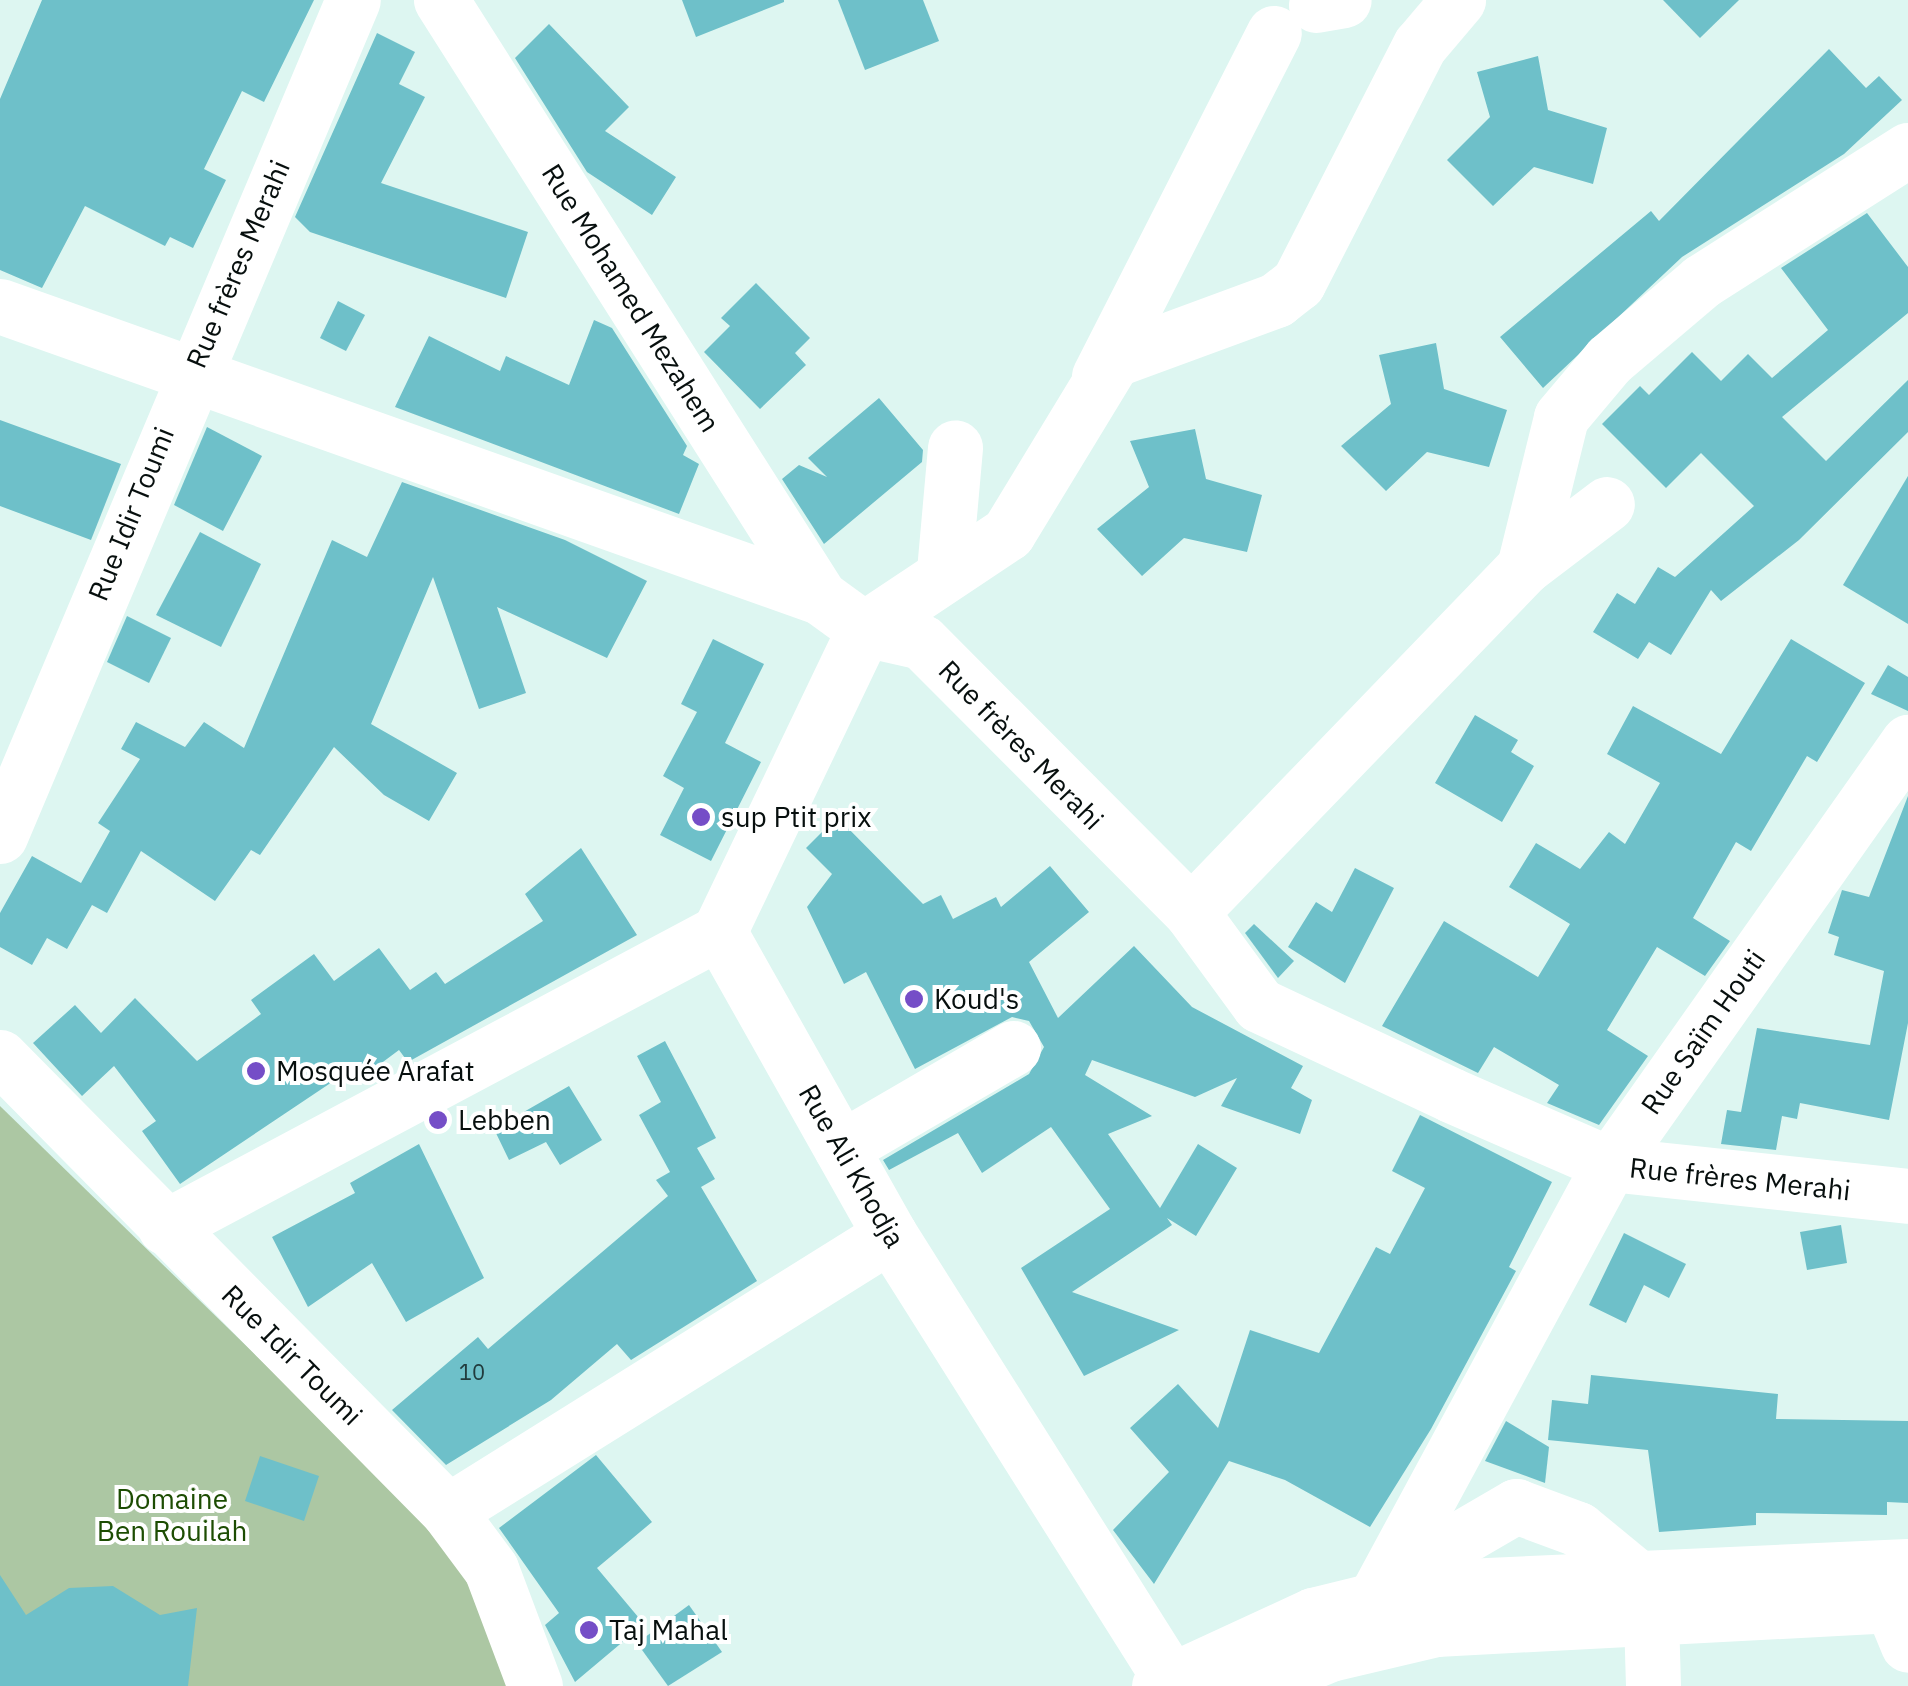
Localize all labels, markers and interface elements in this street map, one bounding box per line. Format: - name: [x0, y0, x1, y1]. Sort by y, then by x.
- street label: Rue frères Merahi: [179, 155, 297, 373]
- street label: Rue Mohamed Mezahem: [535, 158, 727, 438]
- street label: Rue Idir Toumi: [81, 422, 181, 606]
- street label: Rue frères Merahi: [932, 653, 1110, 837]
- place label: sup Ptit prix: [721, 800, 871, 834]
- marker: sup Ptit prix: [690, 806, 712, 828]
- street label: Rue Saïm Houti: [1634, 943, 1772, 1121]
- place label: Koud's: [934, 982, 1019, 1016]
- marker: Koud's: [903, 988, 925, 1010]
- place label: Mosquée Arafat: [276, 1054, 474, 1088]
- marker: Mosquée Arafat: [245, 1060, 267, 1082]
- street label: Rue Ali Khodja: [792, 1079, 912, 1253]
- place label: Lebben: [458, 1103, 551, 1137]
- marker: Lebben: [427, 1109, 449, 1131]
- street label: Rue frères Merahi: [1628, 1151, 1852, 1207]
- street label: Rue Idir Toumi: [215, 1278, 369, 1432]
- house number: 10: [459, 1359, 485, 1385]
- park label: Domaine Ben Rouilah: [97, 1482, 247, 1548]
- place label: Taj Mahal: [609, 1613, 728, 1647]
- marker: Taj Mahal: [578, 1619, 600, 1641]

